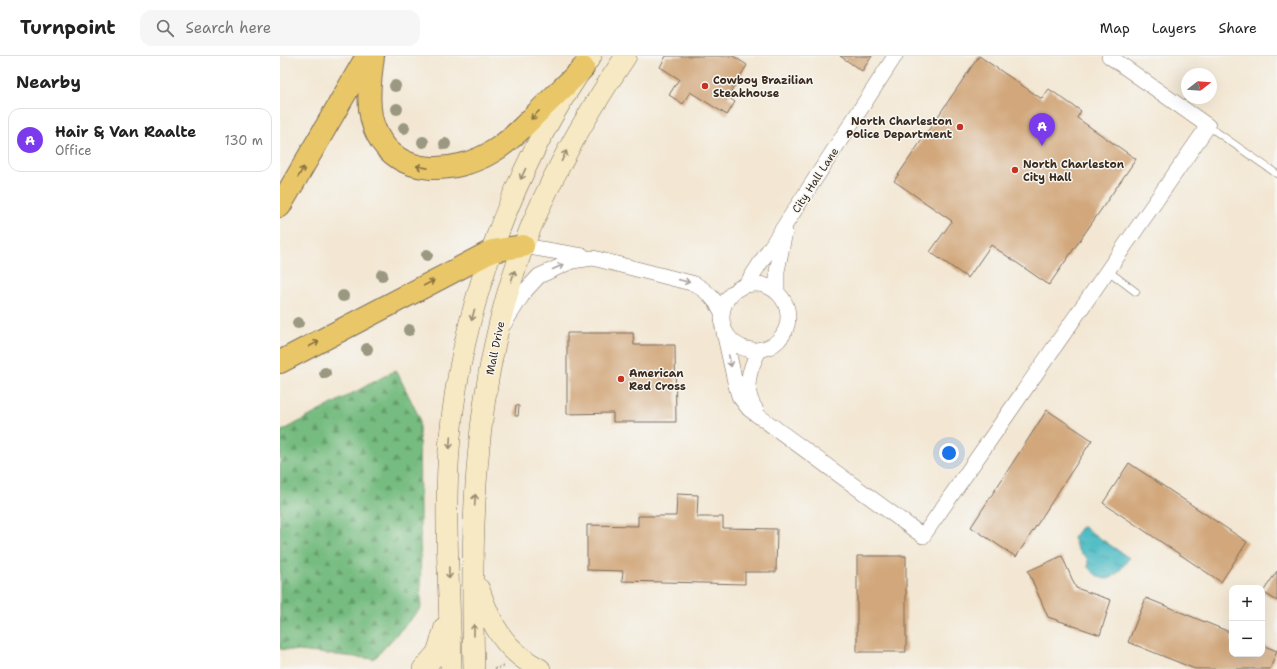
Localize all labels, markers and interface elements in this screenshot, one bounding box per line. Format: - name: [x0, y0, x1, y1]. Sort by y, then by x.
- search box: [140, 10, 420, 46]
- text: Turnpoint: [20, 15, 116, 40]
- icon: search: [154, 17, 176, 39]
- text: Search here: [186, 18, 271, 38]
- text: Map: [1100, 19, 1130, 37]
- text: Layers: [1152, 19, 1196, 37]
- text: Share: [1218, 19, 1257, 37]
- north arrow: [1181, 68, 1217, 104]
- text: Nearby: [16, 71, 81, 93]
- place label: Cowboy Brazilian Steakhouse: [713, 73, 814, 101]
- marker: Cowboy Brazilian Steakhouse: [700, 81, 710, 91]
- one-way arrow: [530, 110, 540, 120]
- pin: A: [1029, 113, 1055, 146]
- place label: North Charleston Police Department: [846, 114, 953, 142]
- text: Hair & Van Raalte: [55, 122, 196, 142]
- marker: North Charleston Police Department: [955, 122, 965, 132]
- text: A: [25, 132, 35, 149]
- text: 130 m: [225, 132, 263, 149]
- text: Office: [55, 142, 92, 159]
- street label: City Hall Lane: [789, 145, 842, 216]
- one-way arrow: [561, 151, 568, 163]
- place label: North Charleston City Hall: [1023, 157, 1125, 185]
- one-way arrow: [416, 162, 429, 170]
- marker: North Charleston City Hall: [1010, 165, 1020, 175]
- one-way arrow: [297, 166, 305, 178]
- one-way arrow: [519, 168, 526, 180]
- one-way arrow: [552, 262, 564, 270]
- one-way arrow: [510, 270, 517, 283]
- one-way arrow: [677, 278, 690, 285]
- one-way arrow: [423, 279, 435, 286]
- one-way arrow: [469, 308, 476, 321]
- street label: Mall Drive: [482, 320, 509, 376]
- one-way arrow: [308, 340, 320, 347]
- one-way arrow: [727, 354, 735, 367]
- place label: American Red Cross: [629, 366, 686, 394]
- marker: American Red Cross: [616, 374, 626, 384]
- one-way arrow: [446, 436, 453, 449]
- your location: [939, 443, 959, 463]
- one-way arrow: [472, 494, 479, 507]
- one-way arrow: [445, 566, 453, 579]
- map controls: [1229, 585, 1265, 657]
- button: +: [1229, 585, 1265, 621]
- button: −: [1229, 621, 1265, 657]
- one-way arrow: [470, 624, 478, 637]

